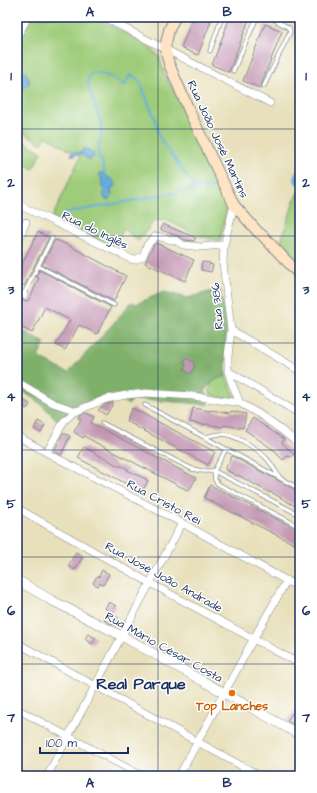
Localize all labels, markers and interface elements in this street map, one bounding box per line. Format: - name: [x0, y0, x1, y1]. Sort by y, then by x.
- text: A: [86, 3, 95, 21]
- text: B: [222, 3, 232, 21]
- text: 1: [10, 67, 12, 85]
- text: 1: [305, 67, 307, 85]
- street label: Rua João José Martins: [183, 78, 252, 201]
- text: 2: [6, 174, 15, 192]
- text: 2: [301, 174, 310, 192]
- street label: Rua do Inglês: [58, 207, 131, 255]
- text: 3: [7, 281, 15, 299]
- street label: Rua 386: [207, 281, 228, 330]
- text: 3: [302, 281, 310, 299]
- text: 4: [7, 388, 16, 406]
- text: 4: [302, 388, 311, 406]
- street label: Rua Cristo Rei: [124, 476, 204, 529]
- text: 5: [6, 495, 16, 513]
- text: 5: [301, 495, 311, 513]
- street label: Rua José João Andrade: [102, 538, 226, 617]
- text: 6: [7, 602, 16, 620]
- text: 6: [302, 602, 311, 620]
- street label: Rua Mário César Costa: [102, 608, 226, 687]
- district label: Real Parque: [96, 673, 186, 695]
- marker: Top Lanches: [227, 688, 237, 698]
- place label: Top Lanches: [195, 698, 268, 716]
- text: 7: [6, 709, 16, 727]
- text: 7: [301, 709, 311, 727]
- scale bar: [40, 729, 128, 755]
- text: 100 m: [46, 735, 77, 752]
- text: A: [86, 774, 95, 792]
- text: B: [222, 774, 232, 792]

